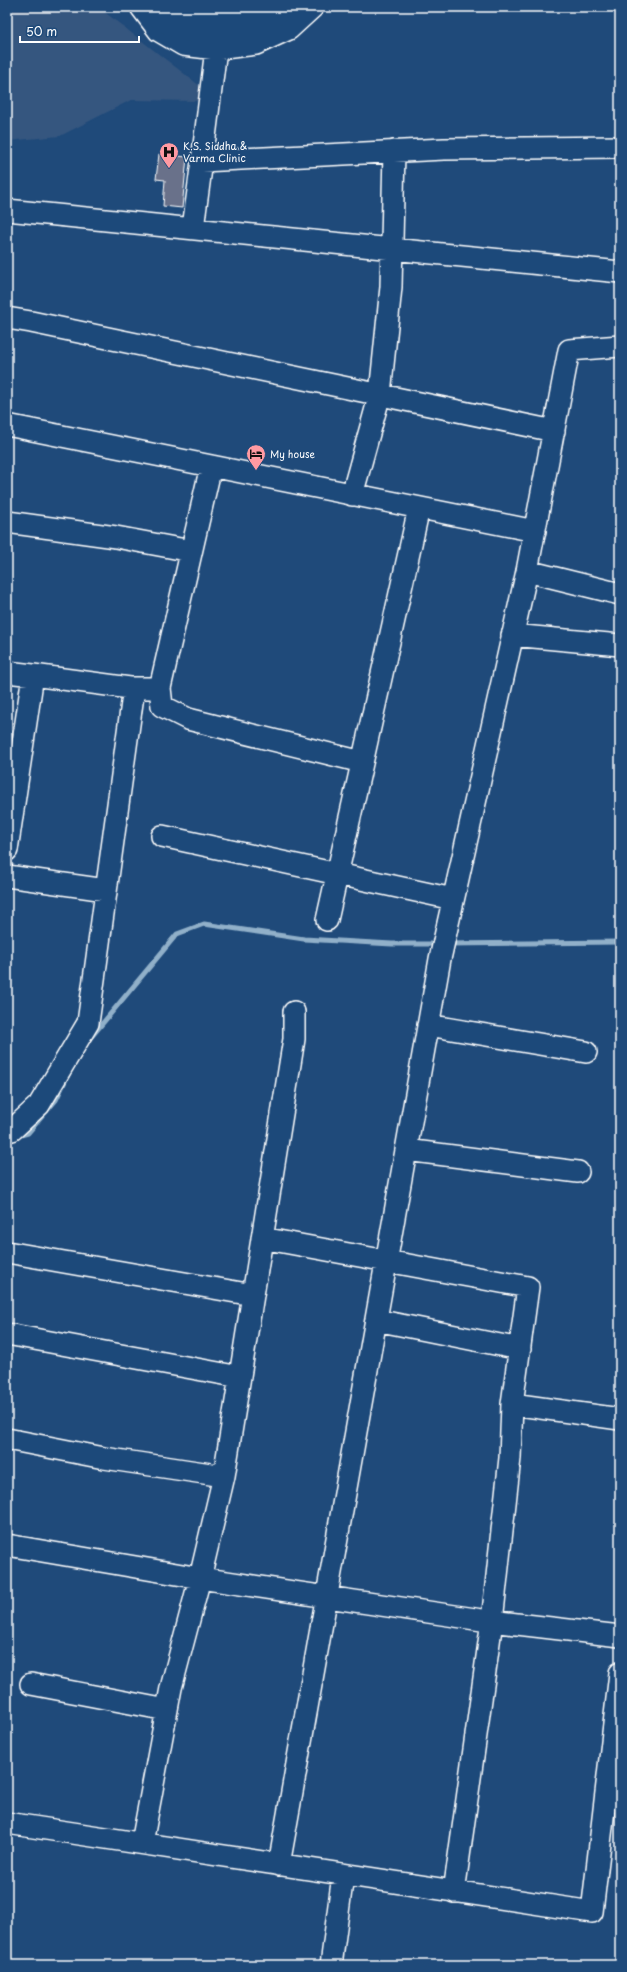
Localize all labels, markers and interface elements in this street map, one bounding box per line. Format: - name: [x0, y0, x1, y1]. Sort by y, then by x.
- scale bar: [20, 18, 139, 44]
- text: 50 m: [26, 22, 57, 40]
- place label: K.S. Siddha & Varma Clinic: [183, 138, 248, 165]
- hospital icon: K.S. Siddha & Varma Clinic: [158, 141, 180, 169]
- hotel icon: My house: [245, 443, 267, 471]
- place label: My house: [270, 446, 316, 462]

